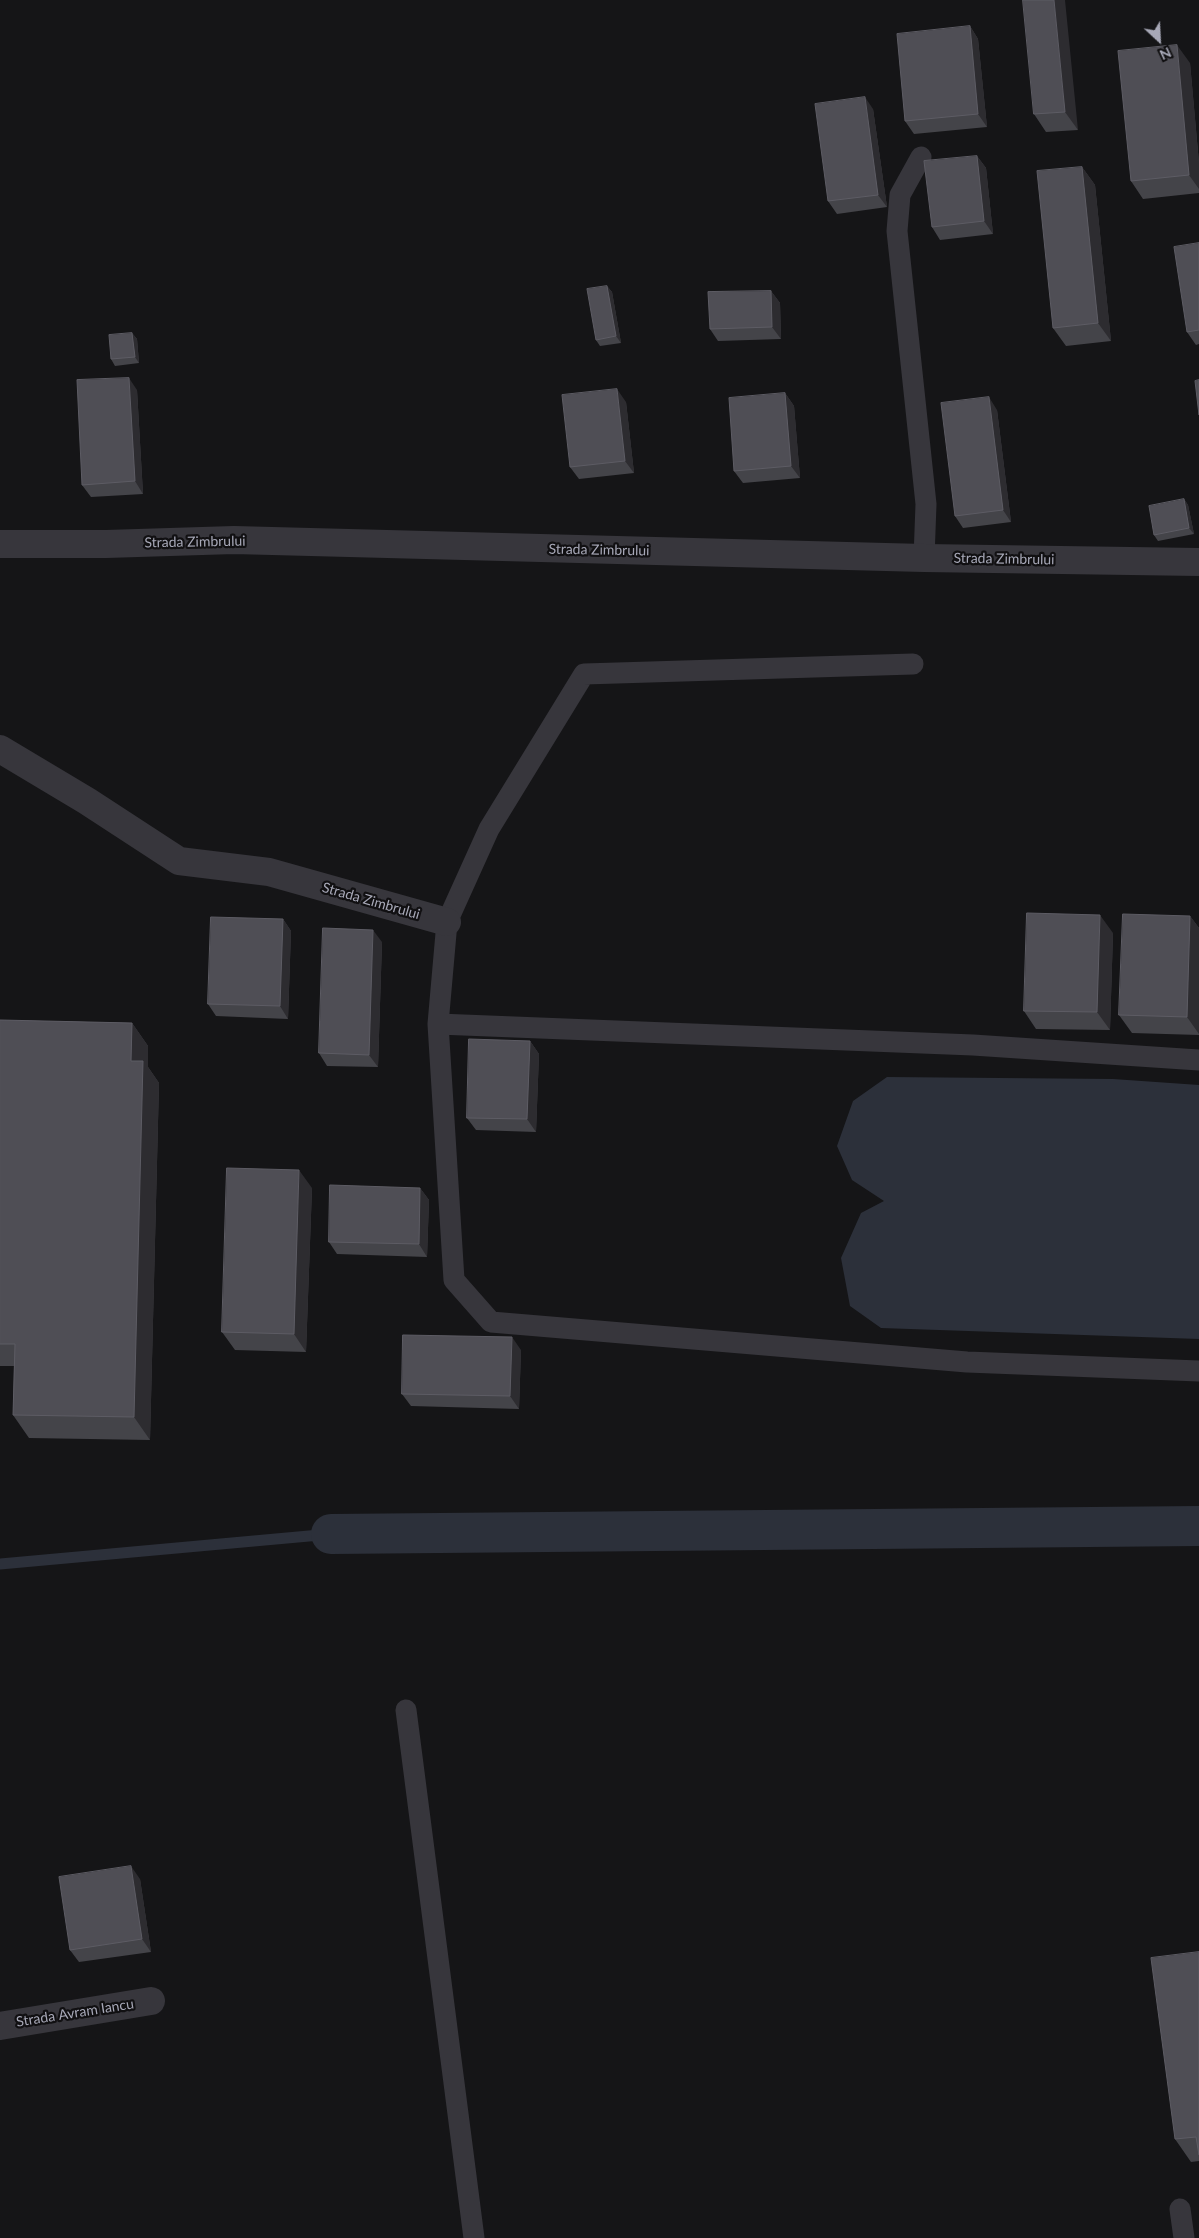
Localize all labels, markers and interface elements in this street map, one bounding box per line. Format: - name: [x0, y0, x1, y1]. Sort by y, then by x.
- north arrow: [1134, 15, 1184, 65]
- text: N: [1157, 44, 1174, 64]
- street label: Strada Zimbrului: [144, 533, 246, 551]
- street label: Strada Zimbrului: [548, 541, 650, 559]
- street label: Strada Zimbrului: [953, 550, 1055, 568]
- street label: Strada Zimbrului: [320, 879, 422, 923]
- street label: Strada Avram Iancu: [15, 1995, 135, 2031]

